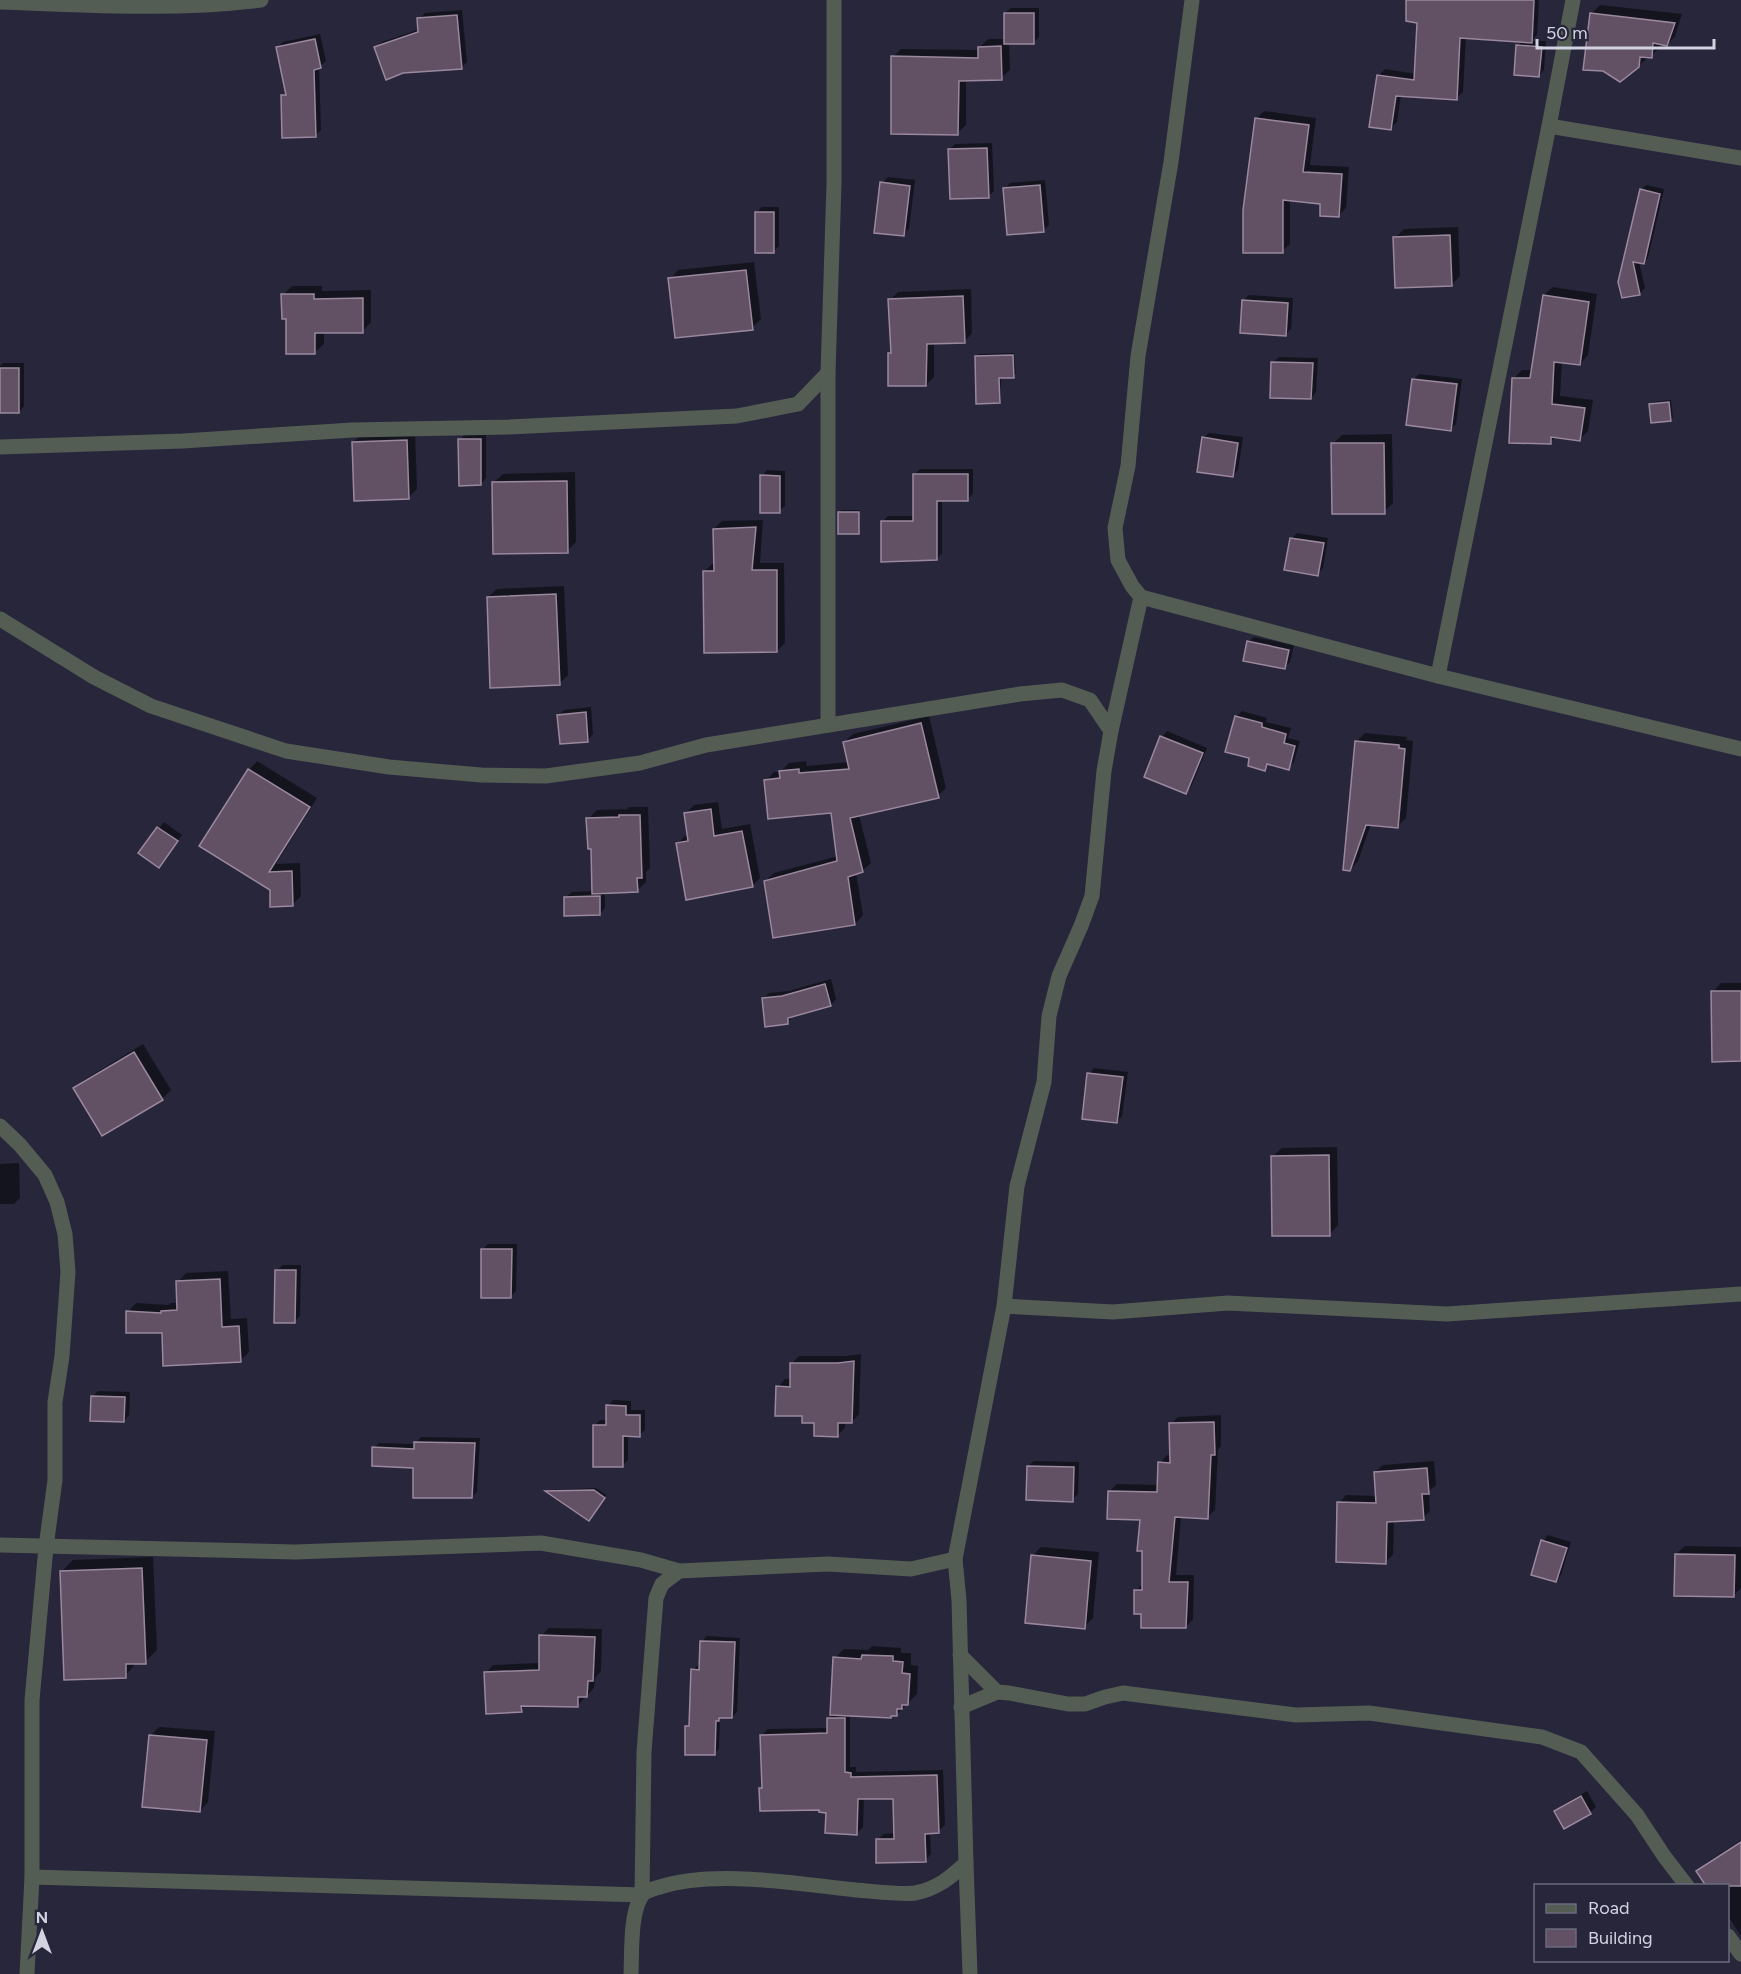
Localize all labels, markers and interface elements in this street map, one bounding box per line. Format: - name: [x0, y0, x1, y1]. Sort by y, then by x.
- scale bar: [1537, 12, 1714, 50]
- text: 50 m: [1546, 22, 1588, 44]
- legend: [1534, 1884, 1729, 1962]
- text: Road: [1588, 1897, 1629, 1919]
- north arrow: [12, 1902, 72, 1962]
- text: N: [36, 1908, 48, 1927]
- text: Building: [1588, 1927, 1653, 1949]

